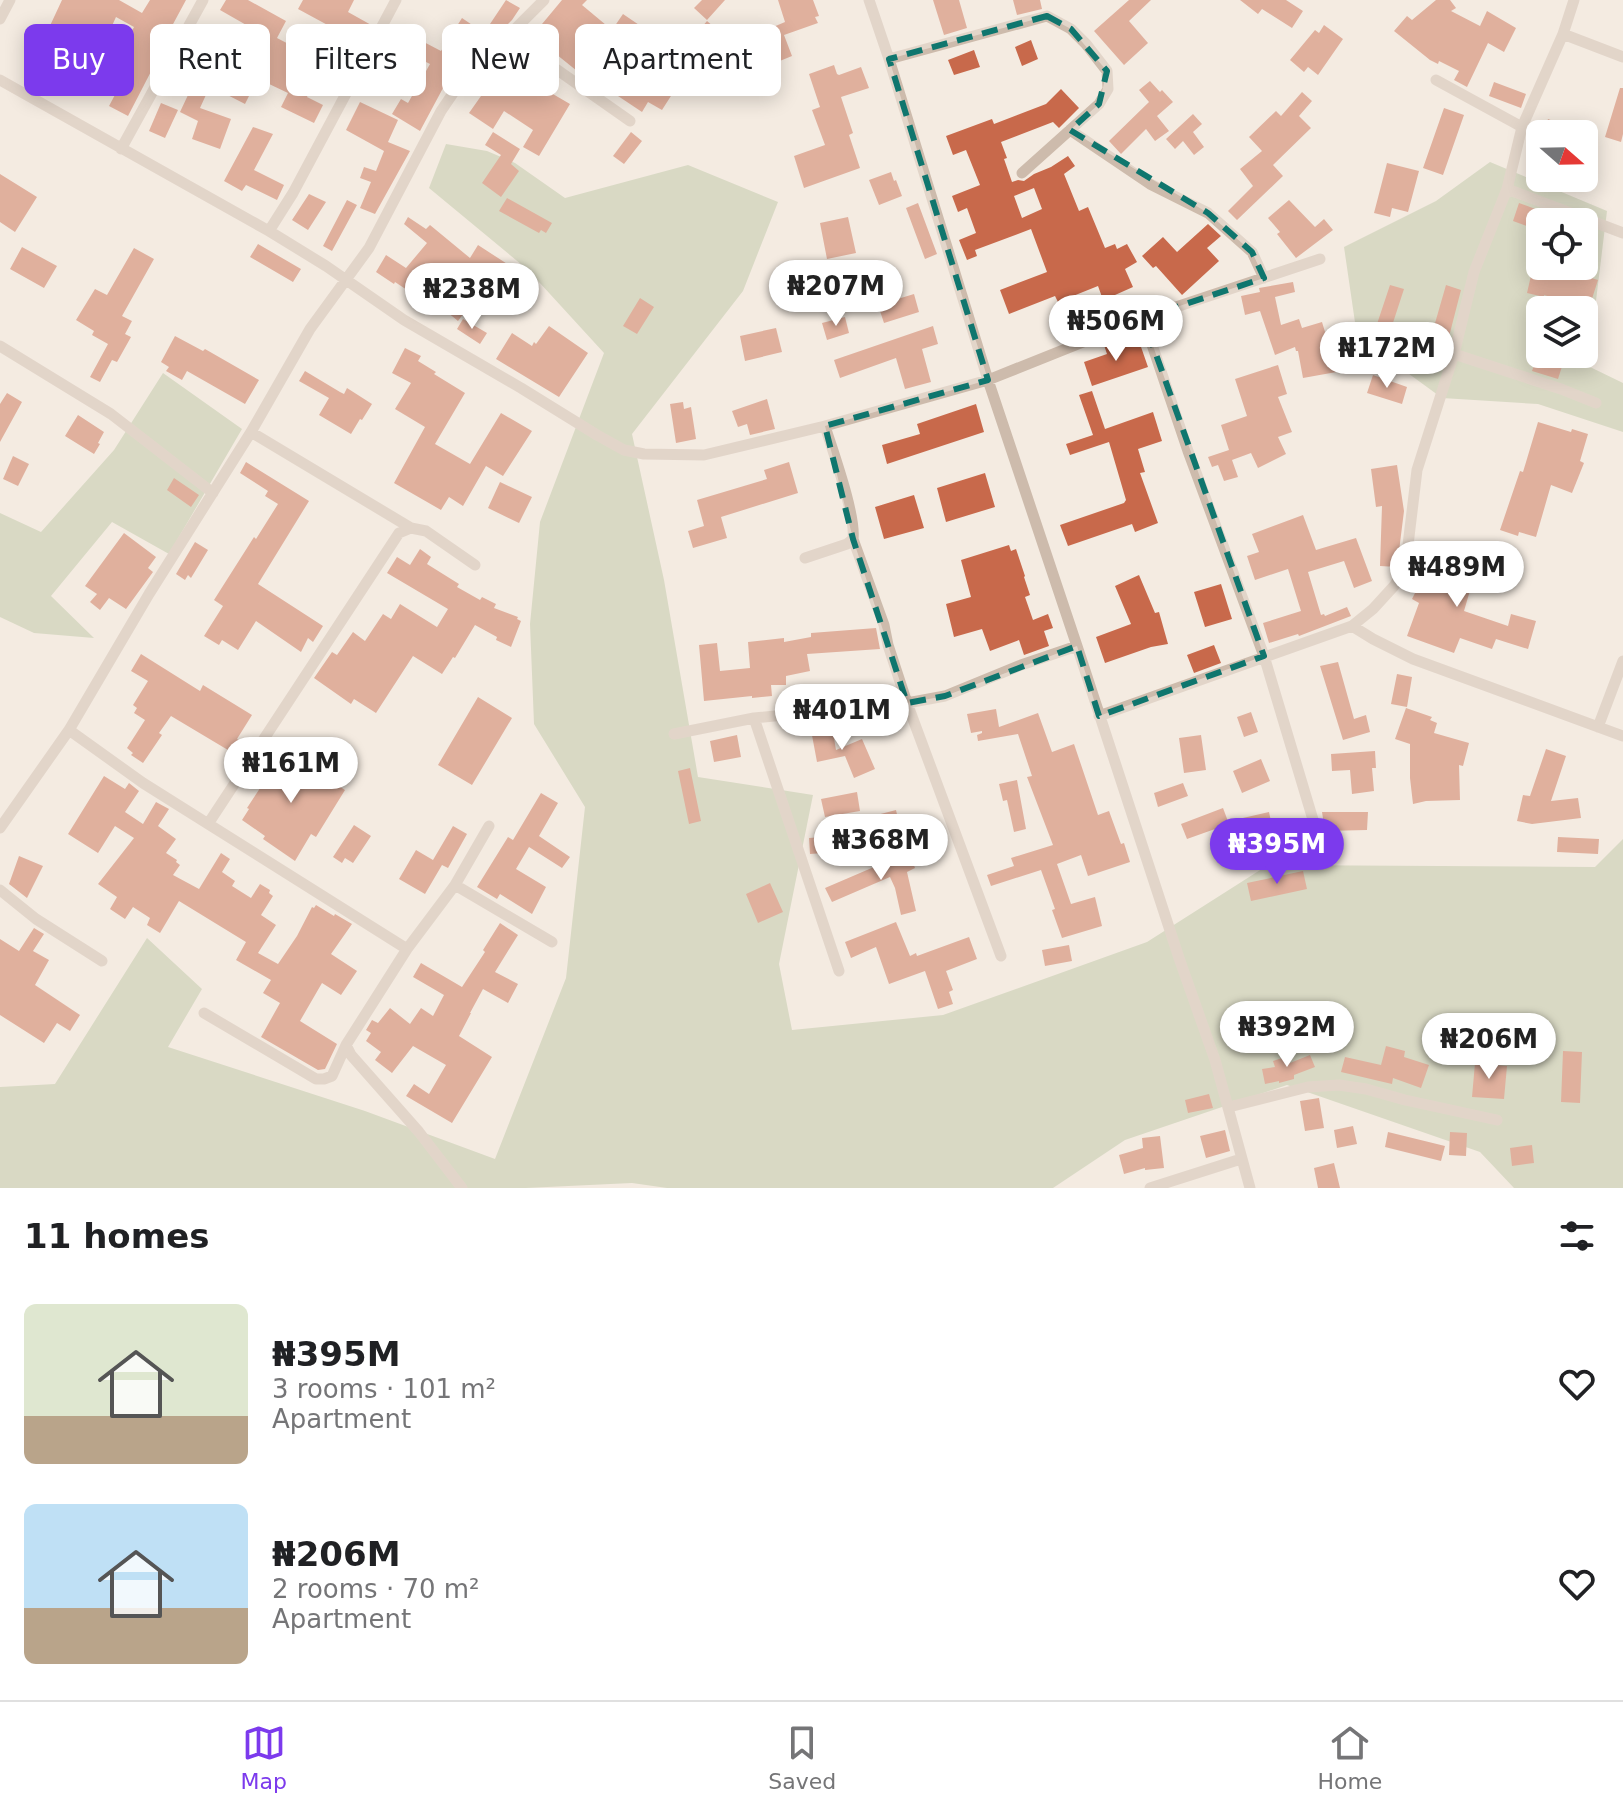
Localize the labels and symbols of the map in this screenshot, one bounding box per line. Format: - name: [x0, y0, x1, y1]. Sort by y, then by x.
- north arrow: [1526, 120, 1598, 192]
- pin: ₦207M: [780, 260, 892, 328]
- pin: ₦238M: [416, 263, 528, 331]
- pin: ₦506M: [1060, 295, 1172, 363]
- pin: ₦172M: [1331, 322, 1443, 390]
- pin: ₦489M: [1401, 541, 1513, 609]
- pin: ₦401M: [786, 684, 898, 752]
- pin: ₦161M: [235, 737, 347, 805]
- pin: ₦368M: [825, 814, 937, 882]
- pin: ₦395M: [1221, 818, 1333, 886]
- pin: ₦392M: [1231, 1001, 1343, 1069]
- pin: ₦206M: [1433, 1013, 1545, 1081]

